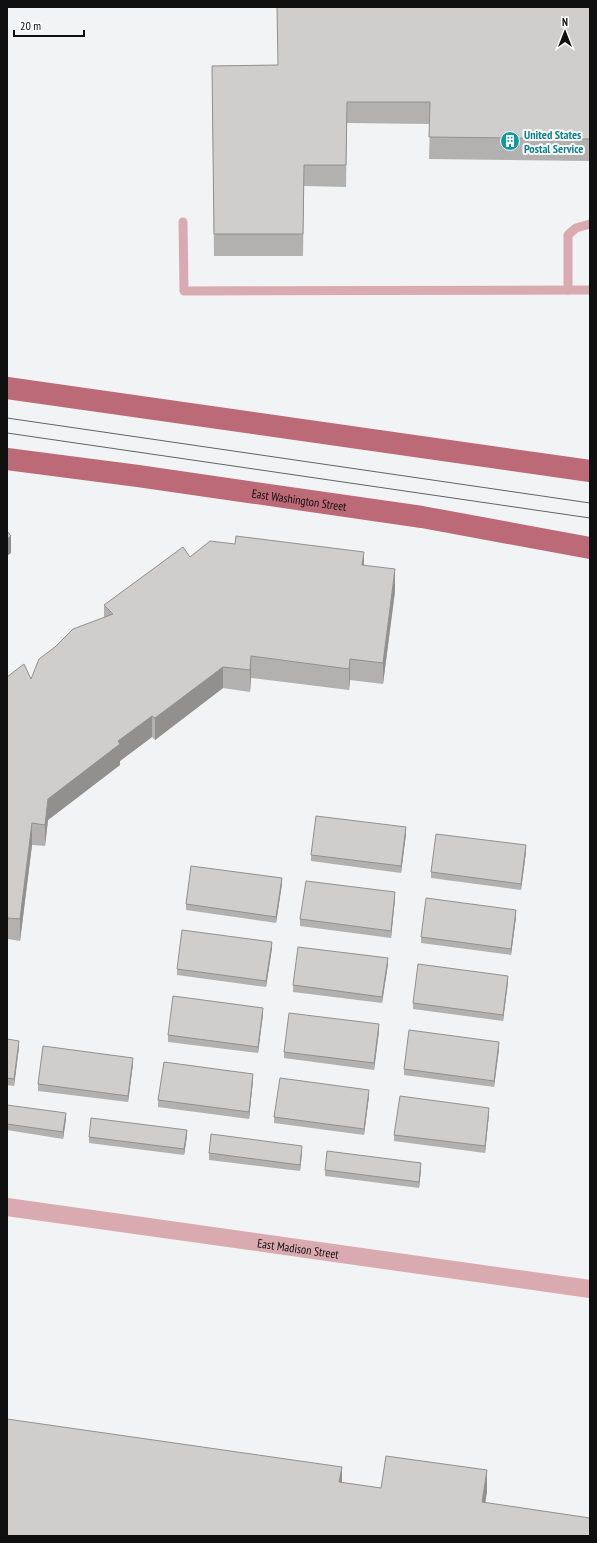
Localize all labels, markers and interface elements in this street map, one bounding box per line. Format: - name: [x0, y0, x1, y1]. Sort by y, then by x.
- scale bar: [14, 12, 84, 38]
- north arrow: [545, 12, 585, 52]
- text: N: [562, 15, 568, 29]
- text: 20 m: [20, 18, 41, 33]
- place label: United States Postal Service: [524, 127, 583, 156]
- building icon: United States Postal Service: [499, 130, 521, 152]
- street label: East Washington Street: [251, 485, 348, 514]
- street label: East Madison Street: [256, 1235, 341, 1261]

